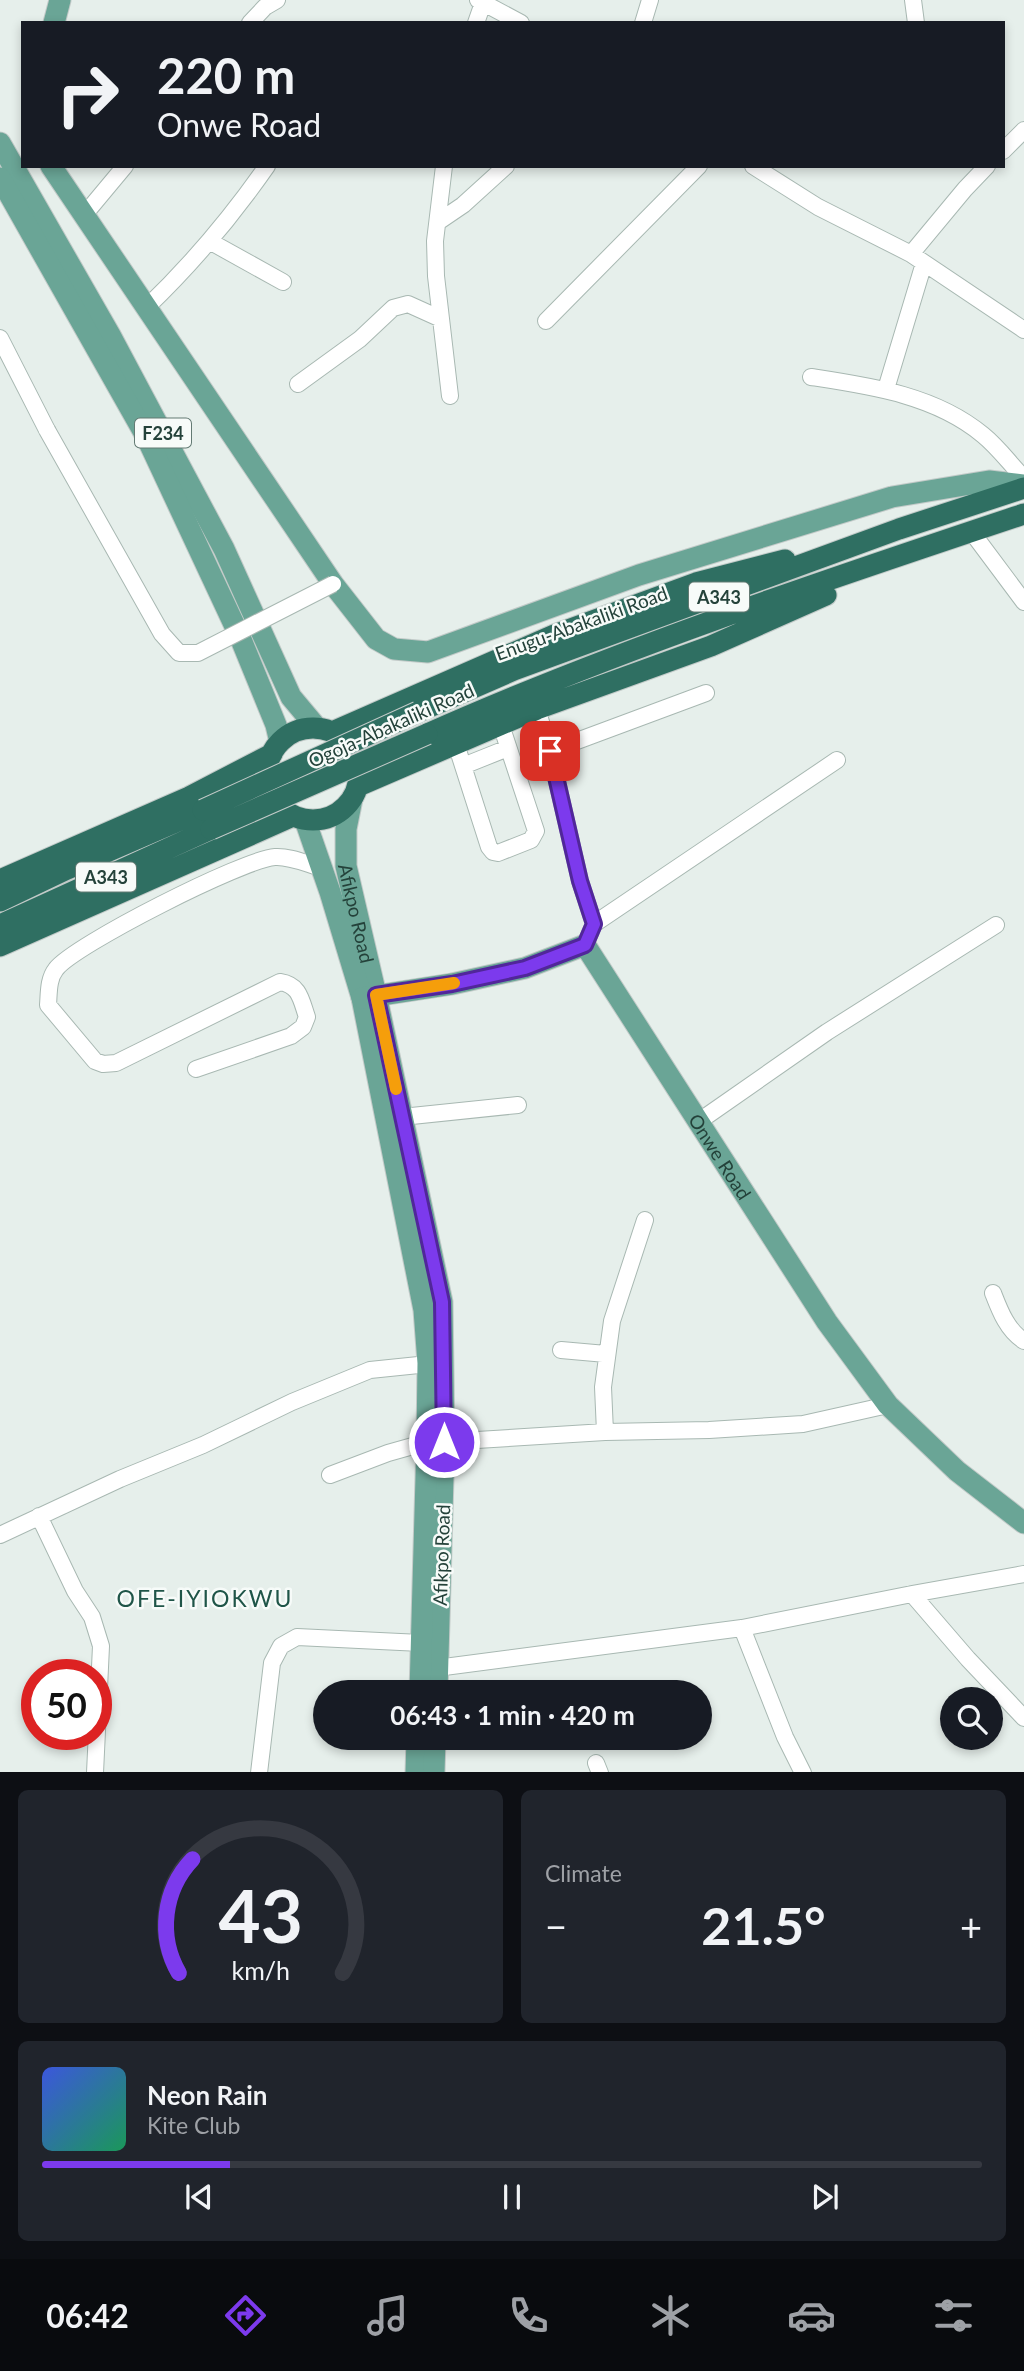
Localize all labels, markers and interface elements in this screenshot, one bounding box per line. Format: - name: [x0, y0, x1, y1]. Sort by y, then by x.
- text: 220 m: [157, 46, 295, 104]
- icon: right: [42, 49, 133, 140]
- text: Onwe Road: [157, 105, 321, 144]
- road number: F234: [135, 418, 191, 447]
- street label: Enugu-Abakaliki Road: [492, 581, 670, 665]
- road number: A343: [689, 582, 749, 612]
- street label: Ogoja-Abakaliki Road: [305, 678, 477, 772]
- pin: [520, 721, 580, 781]
- icon: arrive: [531, 732, 569, 770]
- street label: Afikpo Road: [334, 861, 380, 965]
- road number: A343: [76, 862, 136, 892]
- street label: Onwe Road: [685, 1109, 757, 1203]
- position arrow: [407, 1405, 481, 1479]
- street label: Afikpo Road: [428, 1504, 454, 1606]
- district label: OFE-IYIOKWU: [117, 1584, 293, 1612]
- speed limit sign: 50: [21, 1659, 112, 1750]
- map controls: [940, 1687, 1003, 1750]
- button: search: [940, 1687, 1003, 1750]
- text: 06:43 · 1 min · 420 m: [390, 1699, 635, 1731]
- text: Climate: [545, 1859, 622, 1887]
- text: 43: [218, 1871, 303, 1959]
- text: 21.5°: [701, 1894, 826, 1956]
- text: −: [545, 1903, 567, 1949]
- text: +: [960, 1903, 982, 1949]
- text: km/h: [231, 1954, 290, 1984]
- text: Neon Rain: [147, 2079, 267, 2111]
- text: Kite Club: [147, 2111, 240, 2139]
- icon: previous: [180, 2178, 218, 2216]
- icon: pause: [493, 2178, 531, 2216]
- icon: next: [806, 2178, 844, 2216]
- icon: directions: [221, 2291, 270, 2340]
- icon: music: [363, 2291, 412, 2340]
- icon: phone: [504, 2291, 553, 2340]
- icon: climate: [646, 2291, 695, 2340]
- icon: car: [787, 2291, 836, 2340]
- icon: filters: [929, 2291, 978, 2340]
- text: 06:42: [46, 2296, 129, 2335]

